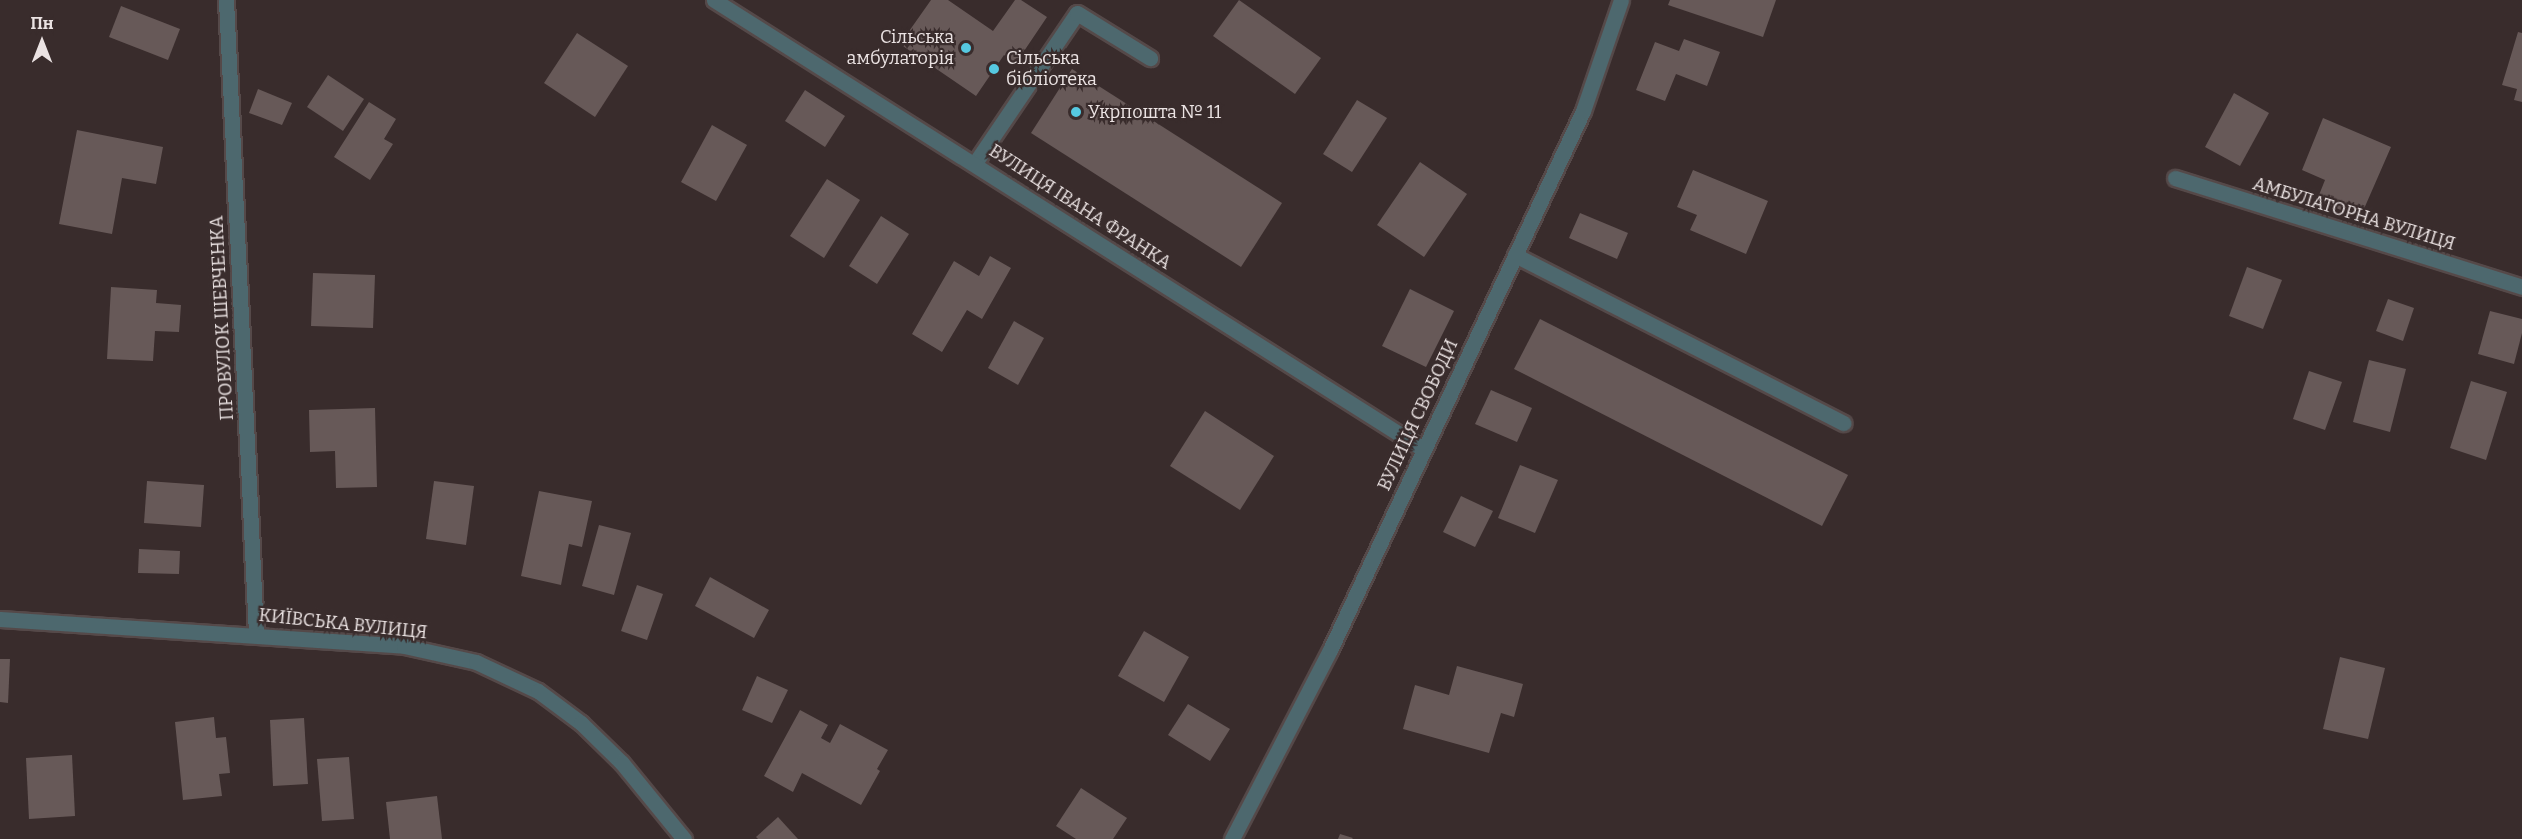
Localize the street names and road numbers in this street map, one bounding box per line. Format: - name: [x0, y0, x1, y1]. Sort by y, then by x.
- street label: ВУЛИЦЯ ІВАНА ФРАНКА: [985, 140, 1175, 274]
- street label: АМБУЛАТОРНА ВУЛИЦЯ: [2250, 173, 2458, 255]
- street label: ПРОВУЛОК ШЕВЧЕНКА: [206, 215, 238, 421]
- street label: ВУЛИЦЯ СВОБОДИ: [1373, 336, 1463, 494]
- street label: КИЇВСЬКА ВУЛИЦЯ: [258, 604, 428, 644]

